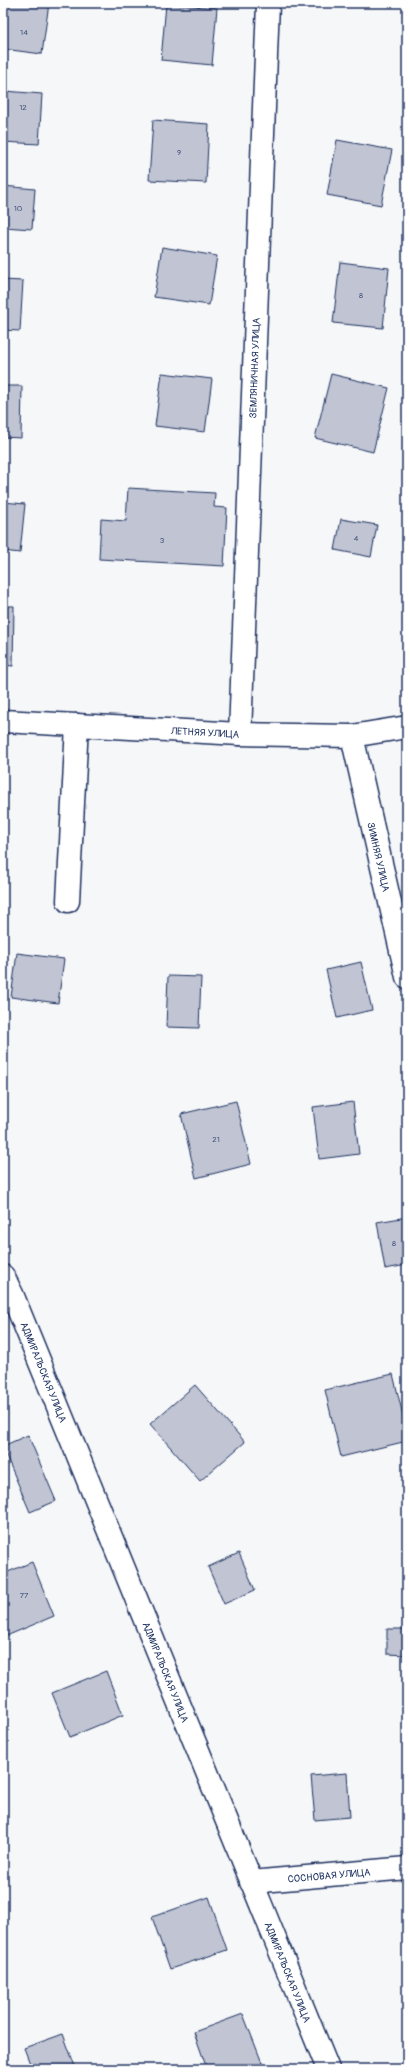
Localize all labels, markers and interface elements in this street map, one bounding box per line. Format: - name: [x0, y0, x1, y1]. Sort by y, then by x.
- house number: 14: [20, 28, 28, 37]
- house number: 12: [19, 103, 27, 112]
- house number: 9: [177, 148, 181, 157]
- house number: 10: [14, 204, 23, 213]
- house number: 8: [359, 291, 363, 300]
- street label: ЗЕМЛЯНИЧНАЯ УЛИЦА: [247, 317, 263, 419]
- house number: 4: [354, 534, 359, 543]
- house number: 3: [160, 536, 165, 545]
- street label: ЛЕТНЯЯ УЛИЦА: [169, 725, 240, 741]
- street label: ЗИМНЯЯ УЛИЦА: [364, 821, 392, 894]
- house number: 21: [212, 1135, 220, 1144]
- house number: 8: [392, 1239, 396, 1248]
- street label: АДМИРАЛЬСКАЯ УЛИЦА: [17, 1320, 69, 1425]
- house number: 77: [20, 1591, 29, 1600]
- street label: АДМИРАЛЬСКАЯ УЛИЦА: [139, 1620, 191, 1725]
- street label: СОСНОВАЯ УЛИЦА: [287, 1866, 371, 1886]
- street label: АДМИРАЛЬСКАЯ УЛИЦА: [261, 1920, 313, 2025]

